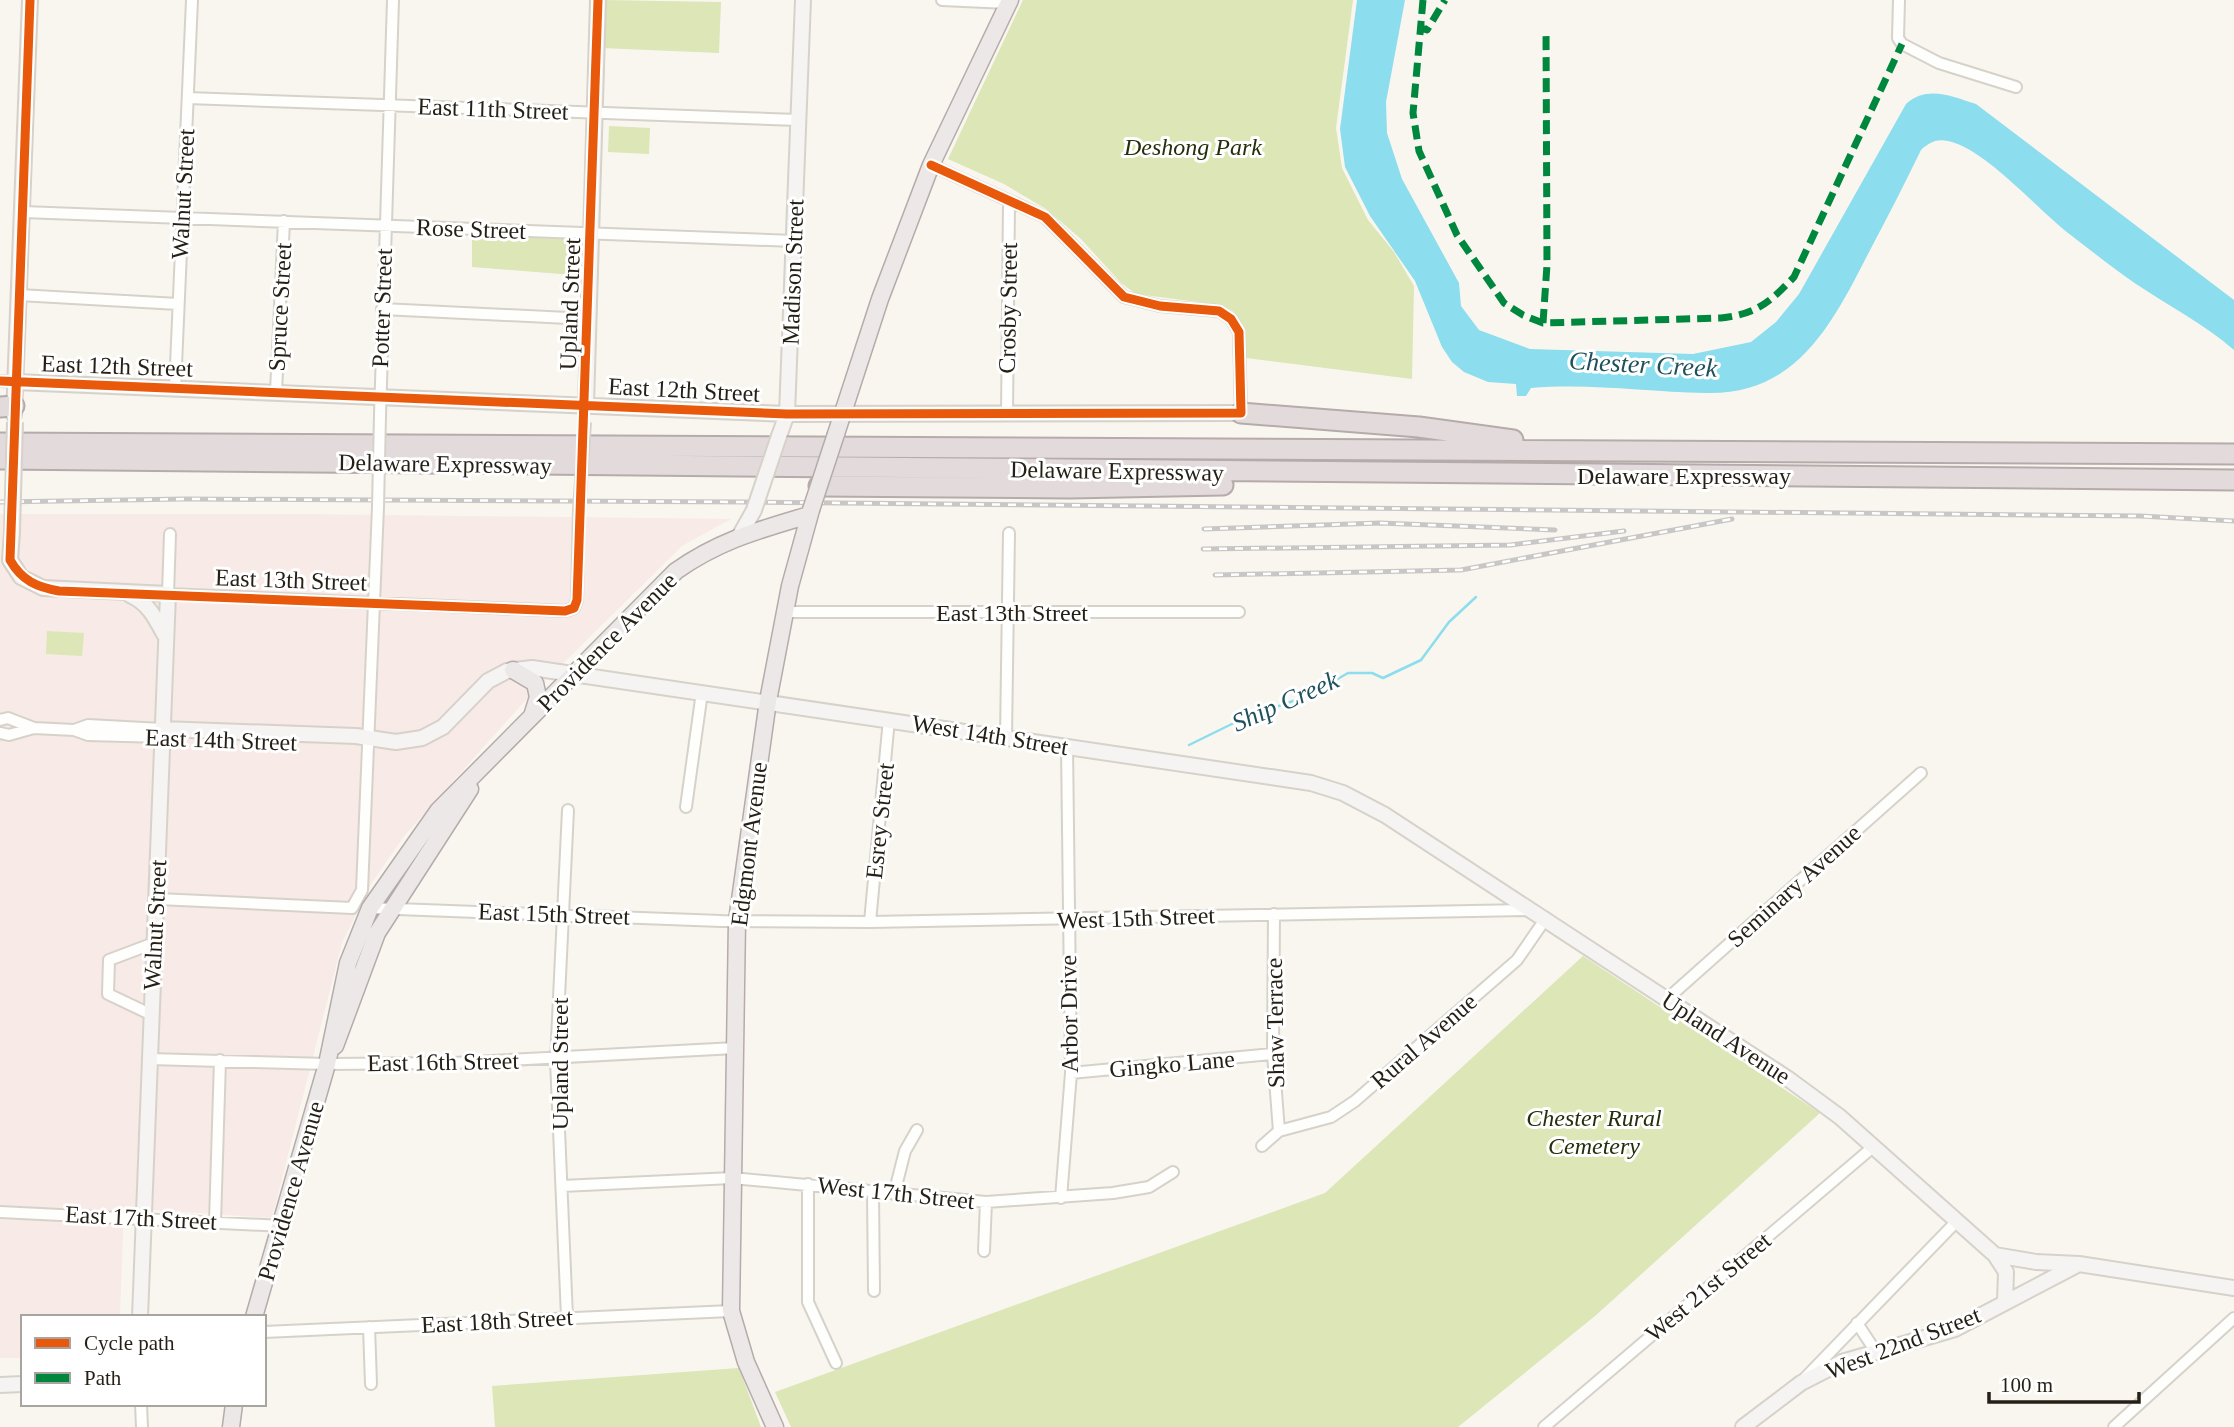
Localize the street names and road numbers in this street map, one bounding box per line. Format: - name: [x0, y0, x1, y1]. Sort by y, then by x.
- street label: East 11th Street: [417, 93, 569, 125]
- street label: Walnut Street: [167, 128, 199, 260]
- street label: Madison Street: [777, 198, 809, 345]
- street label: Rose Street: [416, 214, 527, 244]
- street label: Upland Street: [555, 237, 585, 371]
- street label: Spruce Street: [264, 242, 296, 372]
- street label: Crosby Street: [994, 242, 1022, 374]
- street label: Potter Street: [367, 248, 397, 368]
- street label: East 12th Street: [41, 350, 194, 382]
- street label: East 12th Street: [607, 373, 761, 407]
- street label: Delaware Expressway: [338, 449, 552, 479]
- street label: Delaware Expressway: [1010, 456, 1224, 486]
- street label: Delaware Expressway: [1577, 463, 1791, 489]
- street label: East 13th Street: [215, 564, 368, 596]
- street label: Providence Avenue: [532, 567, 682, 717]
- street label: East 13th Street: [936, 600, 1088, 626]
- street label: West 14th Street: [910, 710, 1070, 760]
- street label: East 14th Street: [145, 724, 298, 756]
- street label: Edgmont Avenue: [726, 760, 772, 928]
- street label: Esrey Street: [861, 761, 899, 880]
- street label: Seminary Avenue: [1722, 820, 1866, 952]
- street label: Walnut Street: [139, 859, 171, 991]
- street label: East 15th Street: [478, 898, 631, 930]
- street label: West 15th Street: [1057, 902, 1216, 934]
- street label: Arbor Drive: [1055, 955, 1083, 1073]
- street label: Shaw Terrace: [1261, 958, 1289, 1088]
- street label: Upland Avenue: [1657, 987, 1795, 1089]
- street label: Rural Avenue: [1366, 988, 1482, 1094]
- street label: Upland Street: [547, 997, 573, 1130]
- street label: Gingko Lane: [1108, 1046, 1236, 1082]
- street label: East 16th Street: [367, 1048, 520, 1076]
- street label: Providence Avenue: [253, 1098, 329, 1284]
- street label: West 17th Street: [816, 1172, 976, 1214]
- street label: East 17th Street: [64, 1201, 218, 1235]
- street label: West 21st Street: [1640, 1227, 1776, 1347]
- street label: West 22nd Street: [1822, 1301, 1984, 1384]
- street label: East 18th Street: [420, 1304, 574, 1338]

